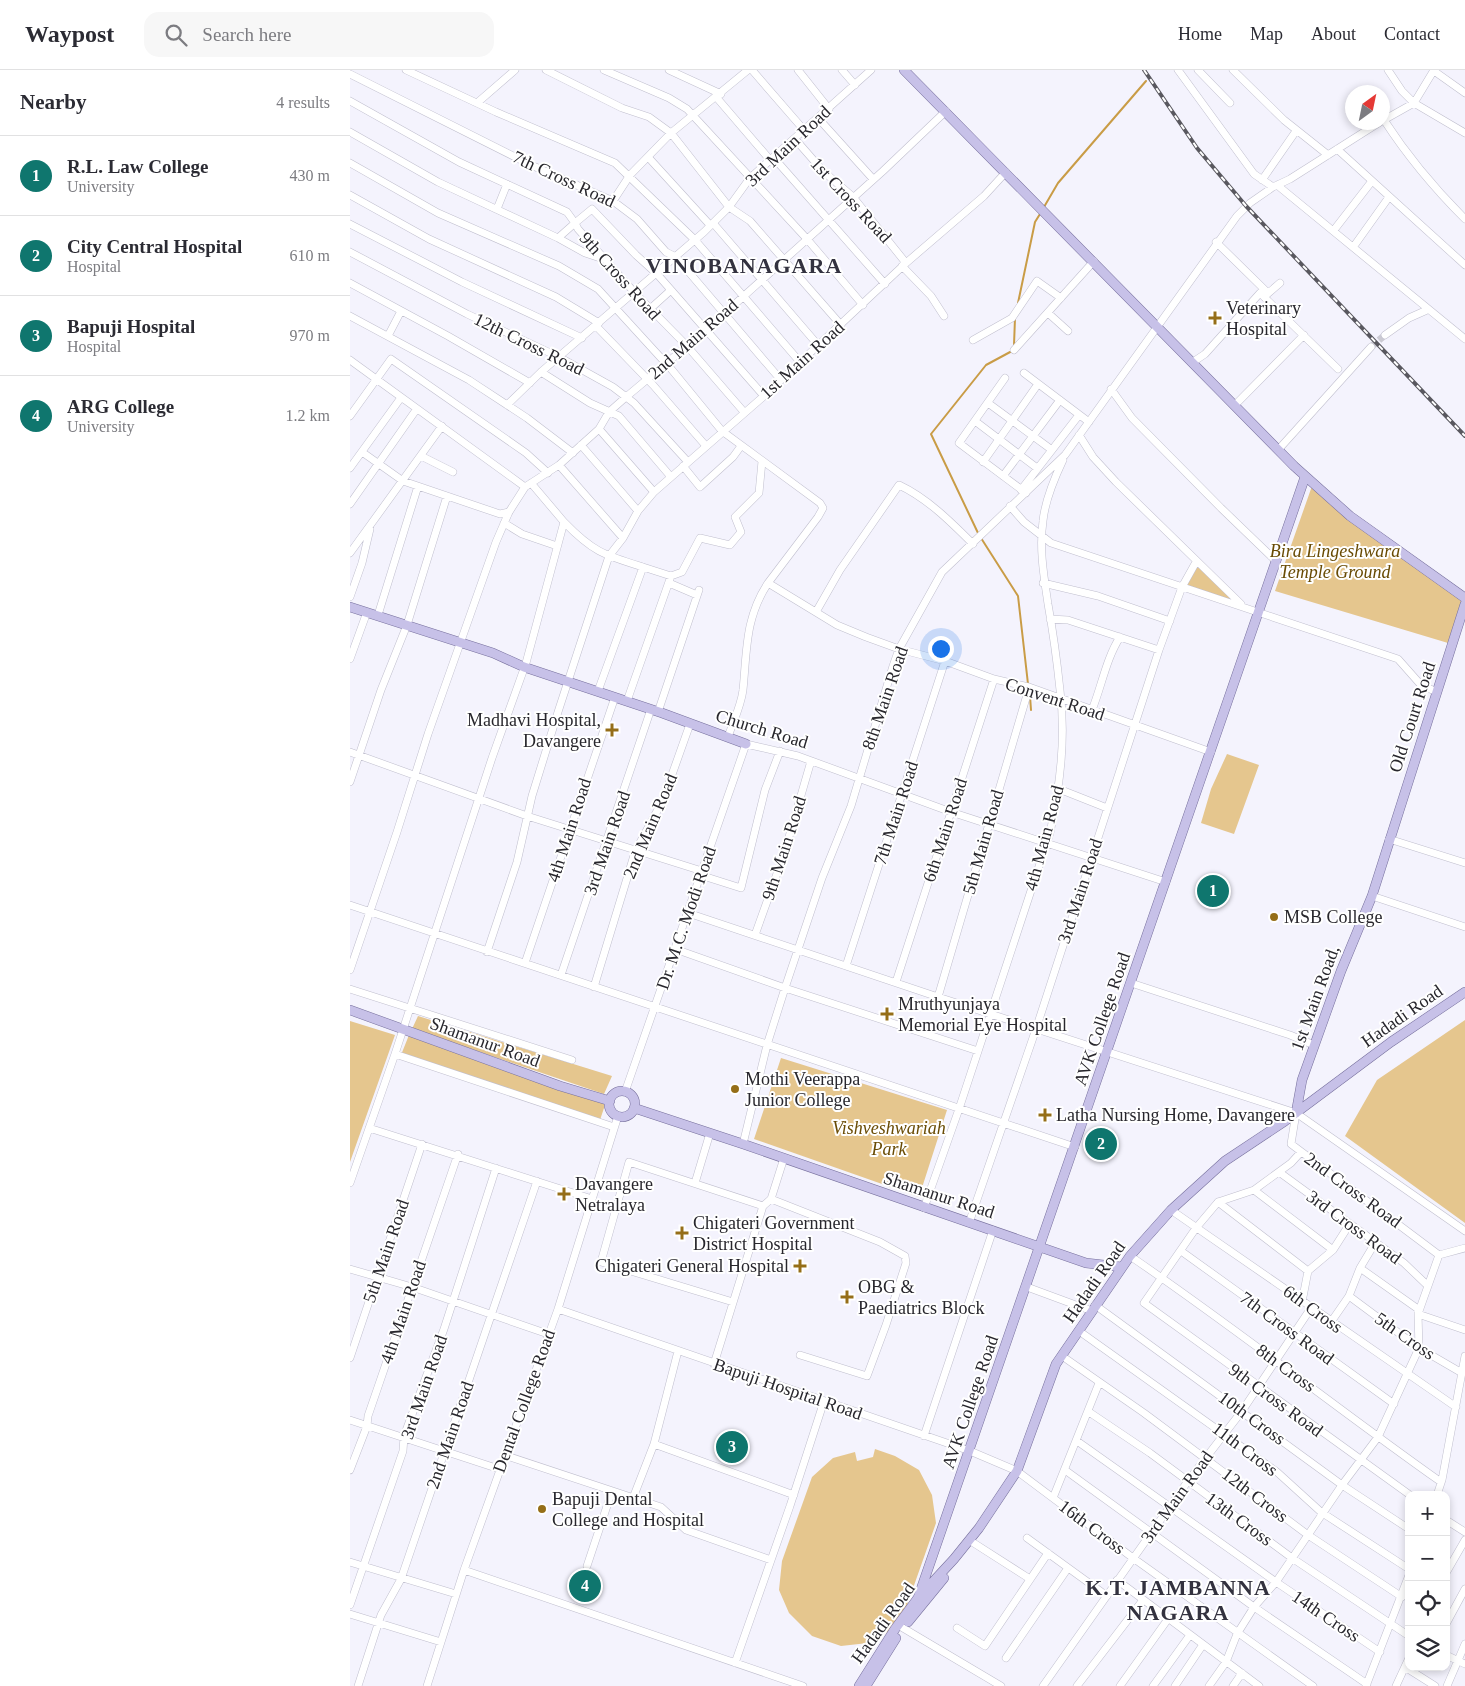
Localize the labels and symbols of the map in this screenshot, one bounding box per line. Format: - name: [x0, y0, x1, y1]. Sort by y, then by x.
- north arrow: [1345, 85, 1390, 130]
- street label: 3rd Main Road: [741, 102, 835, 190]
- street label: 7th Cross Road: [509, 146, 619, 212]
- street label: 1st Cross Road: [807, 153, 895, 247]
- street label: 9th Cross Road: [575, 228, 665, 324]
- district label: VINOBANAGARA: [646, 253, 842, 278]
- street label: 2nd Main Road: [644, 295, 742, 383]
- place label: Veterinary Hospital: [1226, 298, 1301, 339]
- street label: 12th Cross Road: [471, 309, 587, 379]
- marker: Veterinary Hospital: [1208, 311, 1222, 325]
- street label: 1st Main Road: [756, 317, 848, 403]
- park label: Bira Lingeshwara Temple Ground: [1270, 541, 1400, 582]
- your location: [928, 636, 954, 662]
- street label: 8th Main Road: [858, 644, 912, 752]
- street label: Old Court Road: [1385, 659, 1439, 775]
- street label: Convent Road: [1003, 673, 1107, 725]
- street label: Church Road: [713, 705, 811, 753]
- place label: Madhavi Hospital, Davangere: [467, 710, 601, 751]
- marker: Madhavi Hospital, Davangere: [605, 723, 619, 737]
- street label: 7th Main Road: [870, 759, 922, 867]
- street label: 2nd Main Road: [619, 771, 681, 881]
- street label: 4th Main Road: [543, 776, 595, 884]
- street label: 6th Main Road: [919, 776, 971, 884]
- street label: 4th Main Road: [1020, 783, 1068, 893]
- street label: 5th Main Road: [959, 787, 1007, 897]
- street label: 3rd Main Road: [580, 788, 634, 898]
- street label: 9th Main Road: [758, 794, 810, 902]
- street label: 3rd Main Road: [1054, 836, 1106, 946]
- street label: Dr. M.C. Modi Road: [652, 844, 720, 992]
- pin: 1: [1197, 872, 1229, 910]
- place label: MSB College: [1284, 907, 1383, 927]
- marker: MSB College: [1268, 911, 1280, 923]
- street label: 1st Main Road,: [1287, 943, 1343, 1053]
- street label: AVK College Road: [1070, 950, 1134, 1088]
- street label: Hadadi Road: [1358, 981, 1446, 1051]
- place label: Mruthyunjaya Memorial Eye Hospital: [898, 994, 1067, 1035]
- marker: Mruthyunjaya Memorial Eye Hospital: [880, 1007, 894, 1021]
- street label: Shamanur Road: [427, 1013, 543, 1071]
- place label: Mothi Veerappa Junior College: [745, 1069, 860, 1110]
- marker: Mothi Veerappa Junior College: [729, 1083, 741, 1095]
- place label: Latha Nursing Home, Davangere: [1056, 1105, 1295, 1125]
- marker: Latha Nursing Home, Davangere: [1038, 1108, 1052, 1122]
- park label: Vishveshwariah Park: [832, 1118, 946, 1159]
- pin: 2: [1085, 1125, 1117, 1163]
- street label: 2nd Cross Road: [1301, 1148, 1405, 1232]
- street label: Shamanur Road: [881, 1168, 997, 1222]
- place label: Davangere Netralaya: [575, 1174, 653, 1215]
- street label: 3rd Cross Road: [1303, 1186, 1405, 1268]
- marker: Davangere Netralaya: [557, 1187, 571, 1201]
- street label: 5th Main Road: [359, 1197, 413, 1305]
- place label: Chigateri Government District Hospital: [693, 1213, 854, 1254]
- marker: Chigateri Government District Hospital: [675, 1226, 689, 1240]
- street label: Hadadi Road: [1059, 1238, 1129, 1326]
- place label: Chigateri General Hospital: [595, 1256, 789, 1276]
- street label: 4th Main Road: [376, 1258, 430, 1366]
- marker: Chigateri General Hospital: [793, 1259, 807, 1273]
- place label: OBG & Paediatrics Block: [858, 1277, 984, 1318]
- street label: 6th Cross: [1279, 1281, 1347, 1337]
- street label: 7th Cross Road: [1236, 1287, 1338, 1369]
- marker: OBG & Paediatrics Block: [840, 1290, 854, 1304]
- street label: 5th Cross: [1371, 1308, 1439, 1364]
- street label: Dental College Road: [489, 1327, 559, 1475]
- street label: 3rd Main Road: [397, 1332, 451, 1442]
- street label: AVK College Road: [938, 1333, 1002, 1471]
- street label: 8th Cross: [1252, 1340, 1320, 1396]
- street label: Bapuji Hospital Road: [711, 1354, 865, 1424]
- street label: 9th Cross Road: [1225, 1359, 1327, 1441]
- street label: 2nd Main Road: [422, 1379, 478, 1491]
- street label: 10th Cross: [1215, 1387, 1289, 1449]
- street label: 11th Cross: [1208, 1418, 1282, 1480]
- pin: 3: [716, 1428, 748, 1466]
- street label: 3rd Main Road: [1137, 1447, 1217, 1547]
- street label: 12th Cross: [1218, 1464, 1292, 1526]
- street label: 13th Cross: [1202, 1488, 1276, 1550]
- place label: Bapuji Dental College and Hospital: [552, 1489, 704, 1530]
- street label: 16th Cross: [1055, 1496, 1129, 1558]
- marker: Bapuji Dental College and Hospital: [536, 1503, 548, 1515]
- pin: 4: [569, 1567, 601, 1605]
- district label: K.T. JAMBANNA NAGARA: [1085, 1575, 1271, 1625]
- street label: Hadadi Road: [847, 1579, 919, 1667]
- street label: 14th Cross: [1288, 1586, 1364, 1646]

